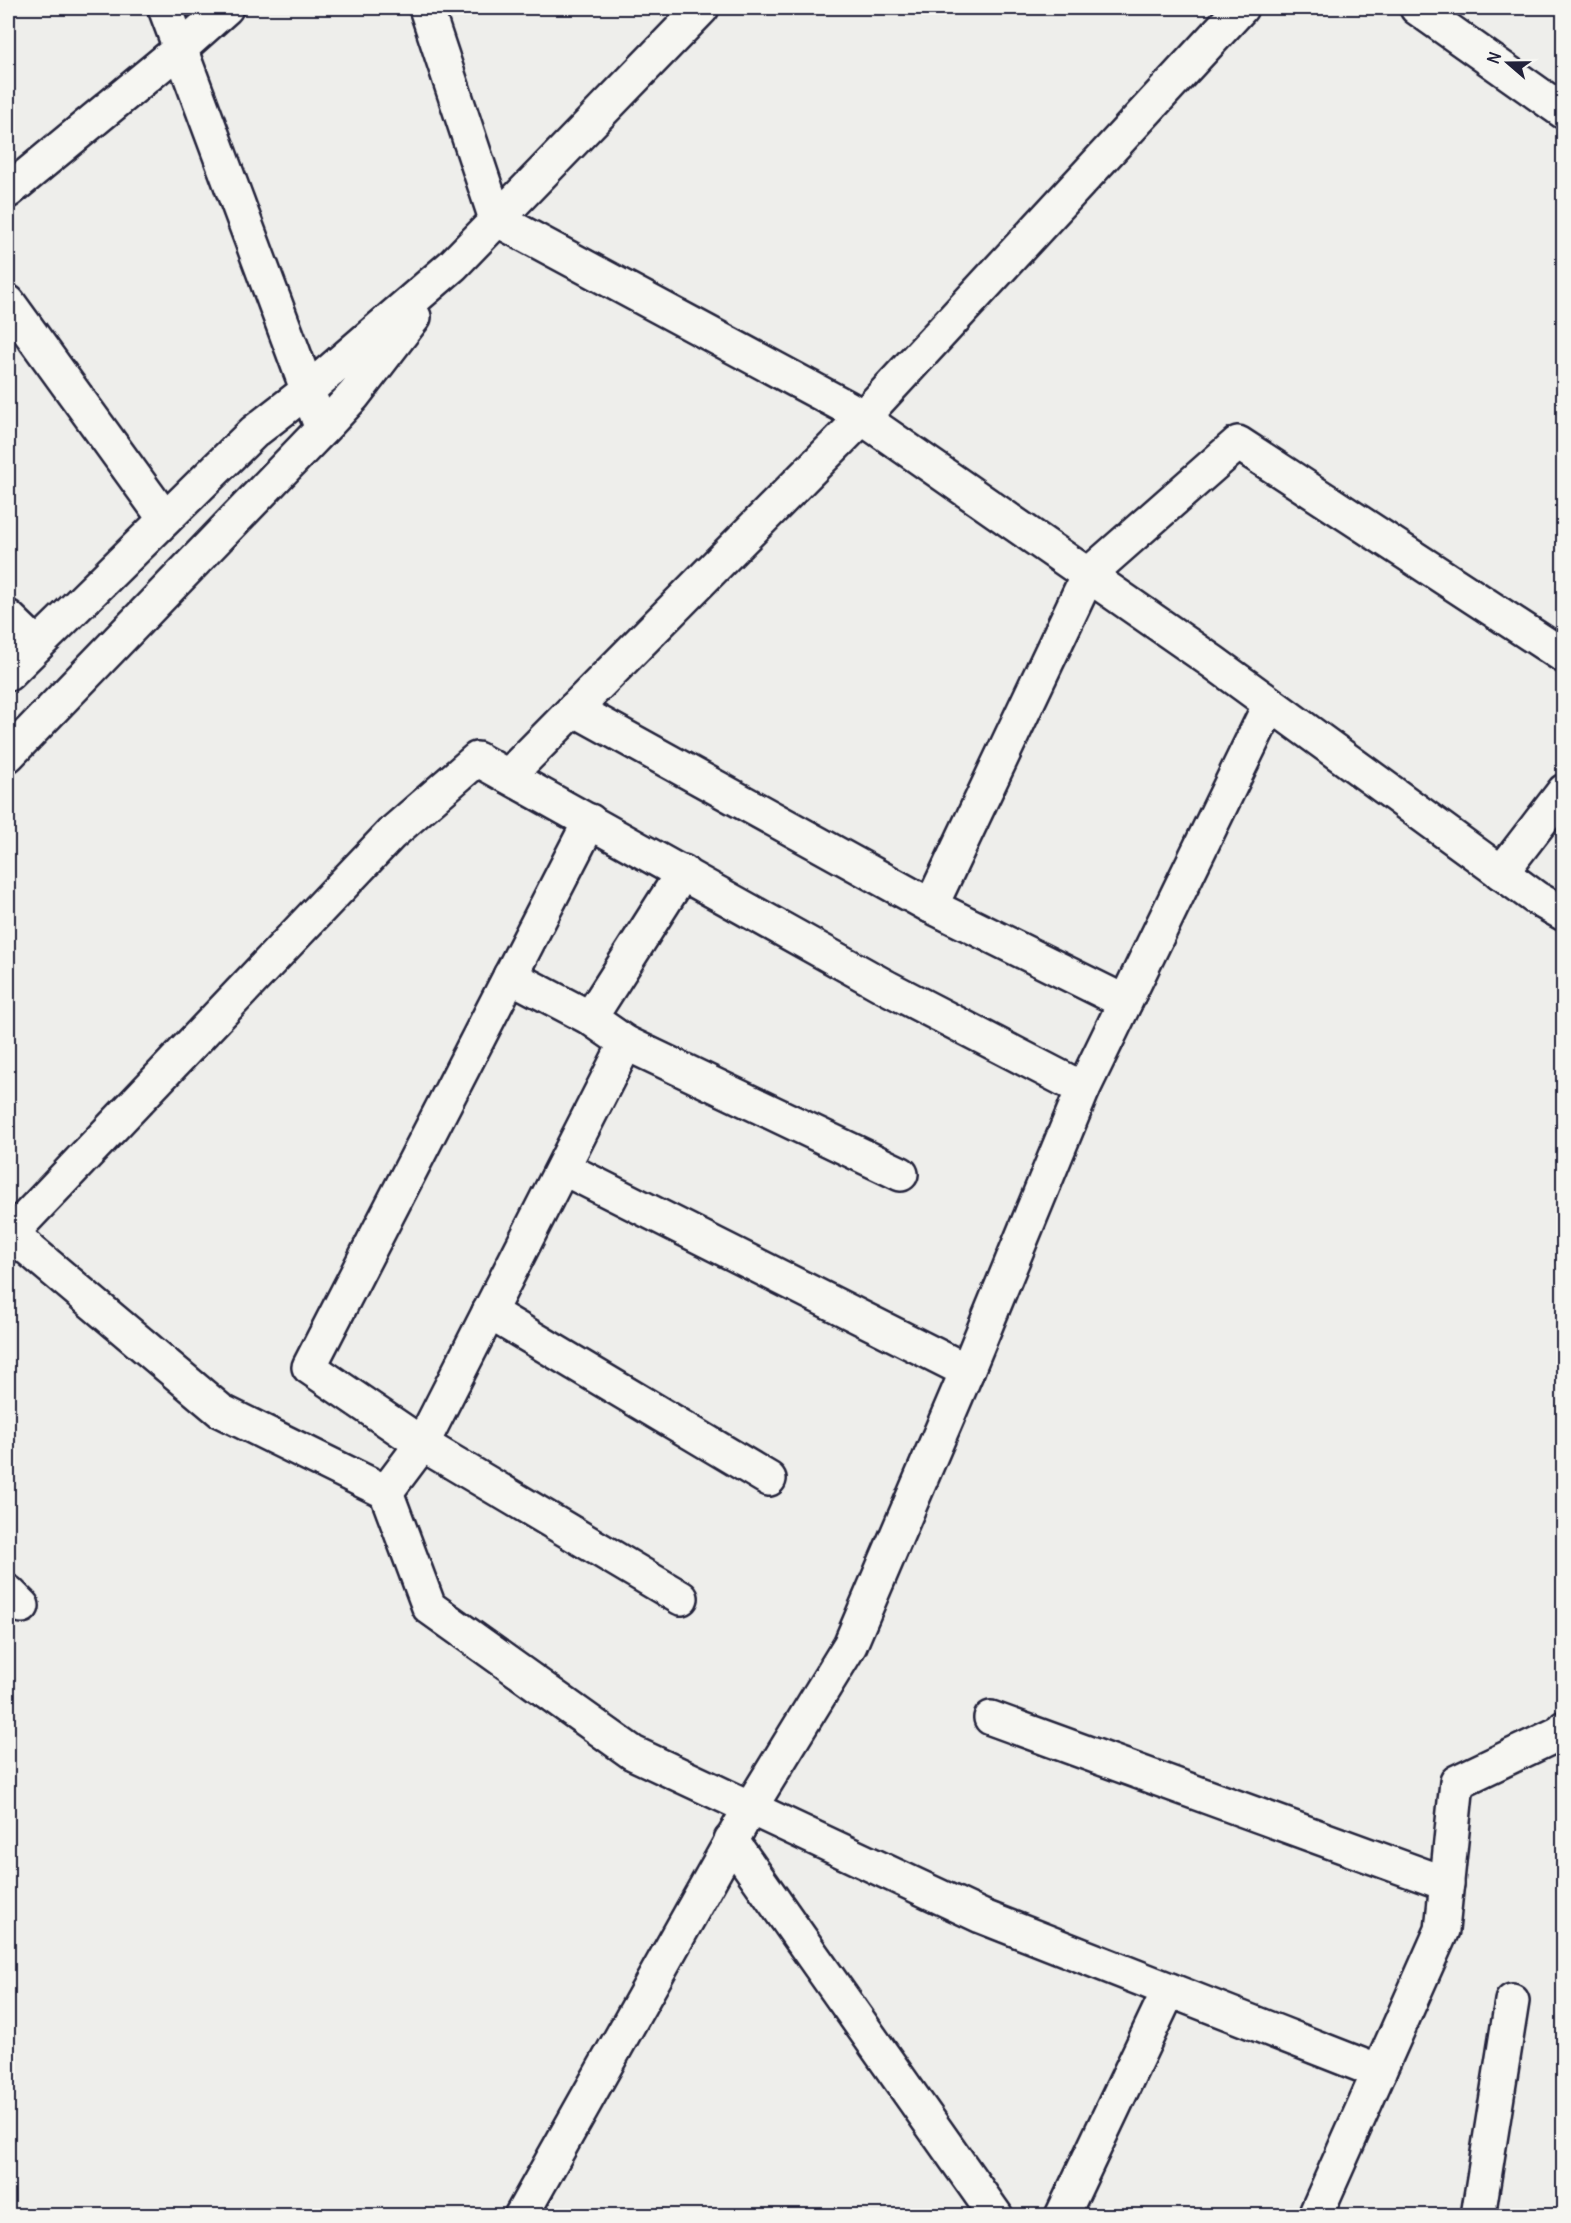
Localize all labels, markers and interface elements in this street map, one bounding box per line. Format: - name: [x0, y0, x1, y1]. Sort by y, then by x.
- north arrow: [1478, 33, 1538, 93]
- text: N: [1483, 49, 1505, 66]

